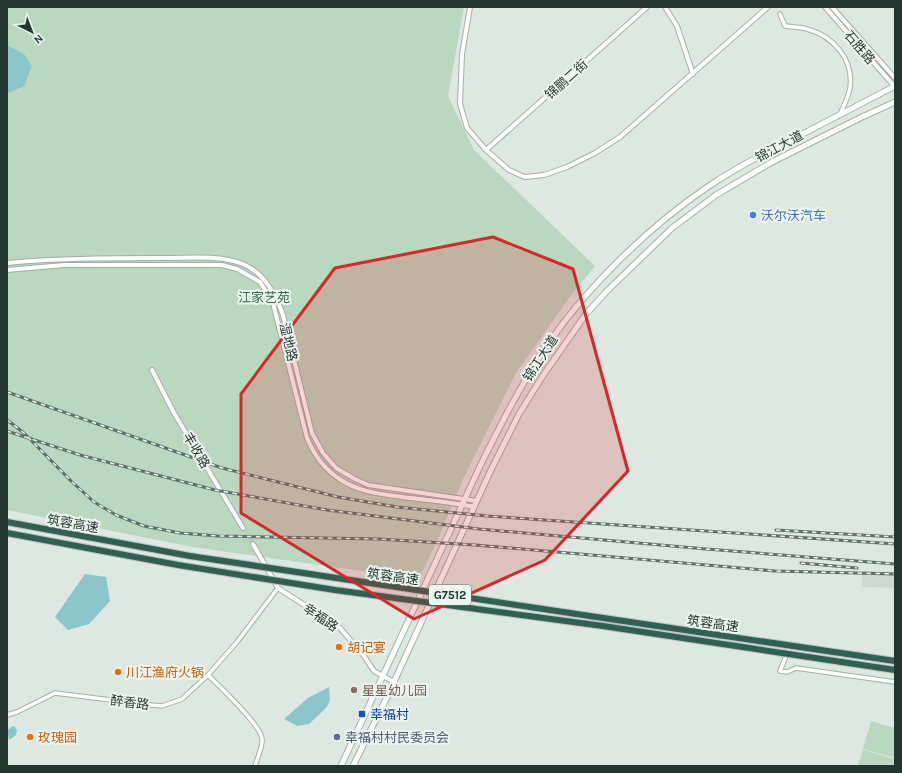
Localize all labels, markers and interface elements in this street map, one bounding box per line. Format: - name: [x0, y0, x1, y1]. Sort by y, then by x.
- north arrow: [12, 12, 52, 52]
- street label: 石胜路: [841, 28, 878, 67]
- text: N: [31, 32, 46, 47]
- street label: 锦鹏二街: [542, 56, 591, 102]
- street label: 锦江大道: [753, 128, 806, 165]
- place label: 沃尔沃汽车: [761, 208, 826, 223]
- marker: 沃尔沃汽车: [748, 210, 758, 220]
- park label: 江家艺苑: [238, 290, 290, 305]
- street label: 湿地路: [277, 321, 300, 363]
- street label: 锦江大道: [520, 332, 561, 384]
- street label: 丰收路: [180, 430, 213, 471]
- street label: 筑蓉高速: [46, 512, 100, 535]
- street label: 筑蓉高速: [366, 565, 420, 588]
- road number: G7512: [429, 585, 471, 605]
- street label: 幸福路: [300, 600, 341, 635]
- street label: 筑蓉高速: [686, 612, 740, 635]
- place label: 胡记宴: [347, 640, 386, 655]
- marker: 胡记宴: [334, 642, 344, 652]
- place label: 川江渔府火锅: [126, 665, 204, 680]
- marker: 川江渔府火锅: [113, 667, 123, 677]
- place label: 星星幼儿园: [362, 683, 427, 698]
- marker: 星星幼儿园: [349, 685, 359, 695]
- street label: 醉香路: [110, 693, 150, 712]
- place label: 幸福村: [370, 707, 409, 722]
- marker: 幸福村: [357, 709, 367, 719]
- place label: 玫瑰园: [38, 730, 77, 745]
- place label: 幸福村村民委员会: [345, 730, 449, 745]
- marker: 玫瑰园: [25, 732, 35, 742]
- marker: 幸福村村民委员会: [332, 732, 342, 742]

